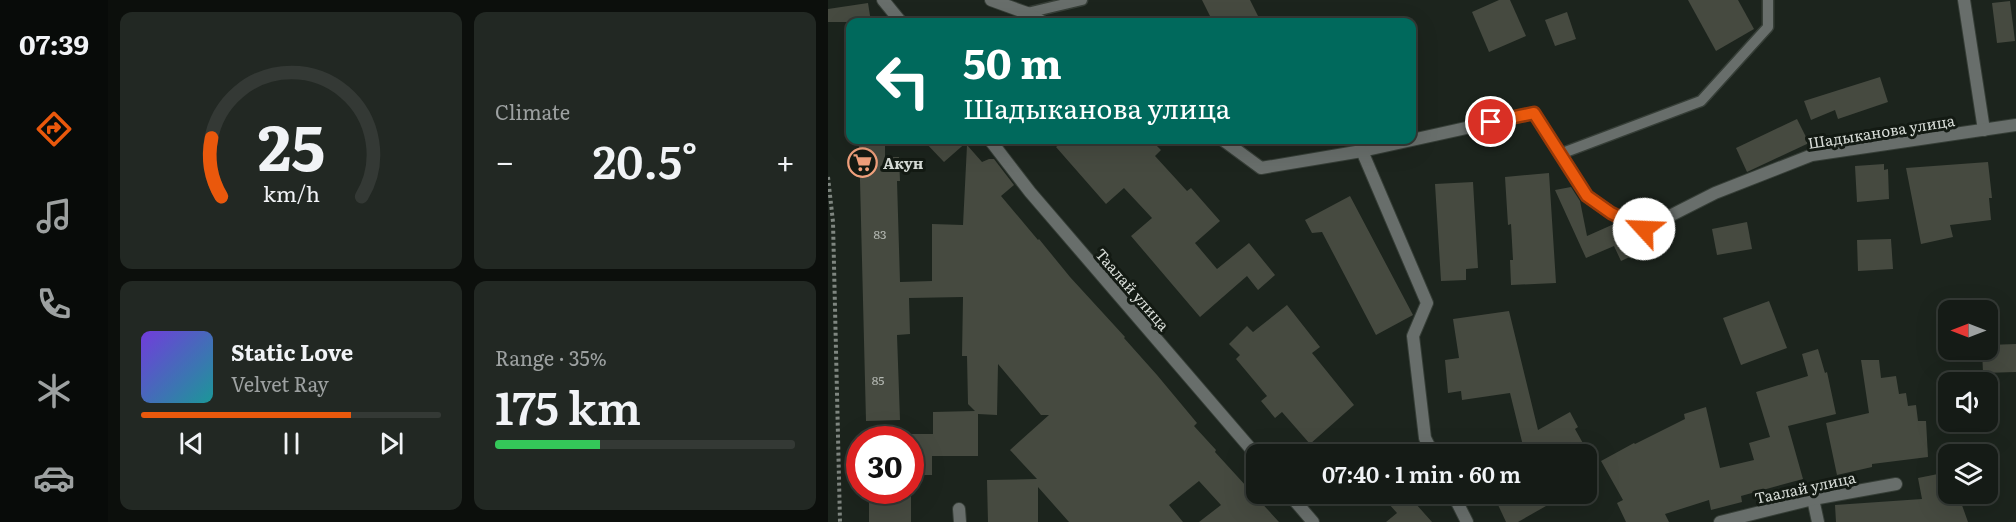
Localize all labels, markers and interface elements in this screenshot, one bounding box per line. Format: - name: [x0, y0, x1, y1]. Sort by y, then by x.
- text: 07:39: [19, 23, 89, 63]
- text: 50 m: [963, 30, 1062, 92]
- icon: left: [864, 42, 942, 120]
- text: Шадыканова улица: [963, 87, 1230, 127]
- text: Climate: [495, 96, 570, 126]
- pin: [1465, 96, 1516, 147]
- text: 25: [257, 98, 325, 190]
- icon: arrive: [1474, 105, 1507, 138]
- icon: directions: [33, 108, 75, 150]
- street label: Шадыканова улица: [1806, 108, 1957, 154]
- text: 20.5°: [593, 126, 697, 193]
- text: −: [495, 135, 514, 184]
- text: +: [776, 135, 795, 184]
- supermarket icon: Акун: [846, 146, 878, 178]
- place label: Акун: [883, 151, 924, 174]
- text: km/h: [262, 178, 320, 210]
- icon: music: [33, 195, 75, 237]
- position arrow: [1612, 197, 1676, 261]
- house number: 83: [873, 225, 887, 243]
- street label: Таалай улица: [1091, 243, 1176, 336]
- icon: phone: [33, 283, 75, 325]
- north arrow: [1938, 300, 1998, 360]
- map controls: [1938, 300, 1998, 504]
- text: Static Love: [231, 335, 353, 368]
- text: Range · 35%: [495, 342, 607, 372]
- text: Velvet Ray: [231, 368, 329, 398]
- icon: climate: [33, 370, 75, 412]
- house number: 85: [872, 371, 884, 389]
- text: 175 km: [495, 372, 641, 439]
- button: sound: [1938, 372, 1998, 432]
- speed limit sign: 30: [846, 426, 924, 504]
- icon: previous: [175, 427, 208, 460]
- icon: pause: [275, 427, 308, 460]
- icon: next: [375, 427, 408, 460]
- button: layers: [1938, 444, 1998, 504]
- icon: car: [33, 457, 75, 499]
- text: 07:40 · 1 min · 60 m: [1322, 457, 1521, 490]
- street label: Таалай улица: [1752, 465, 1859, 509]

